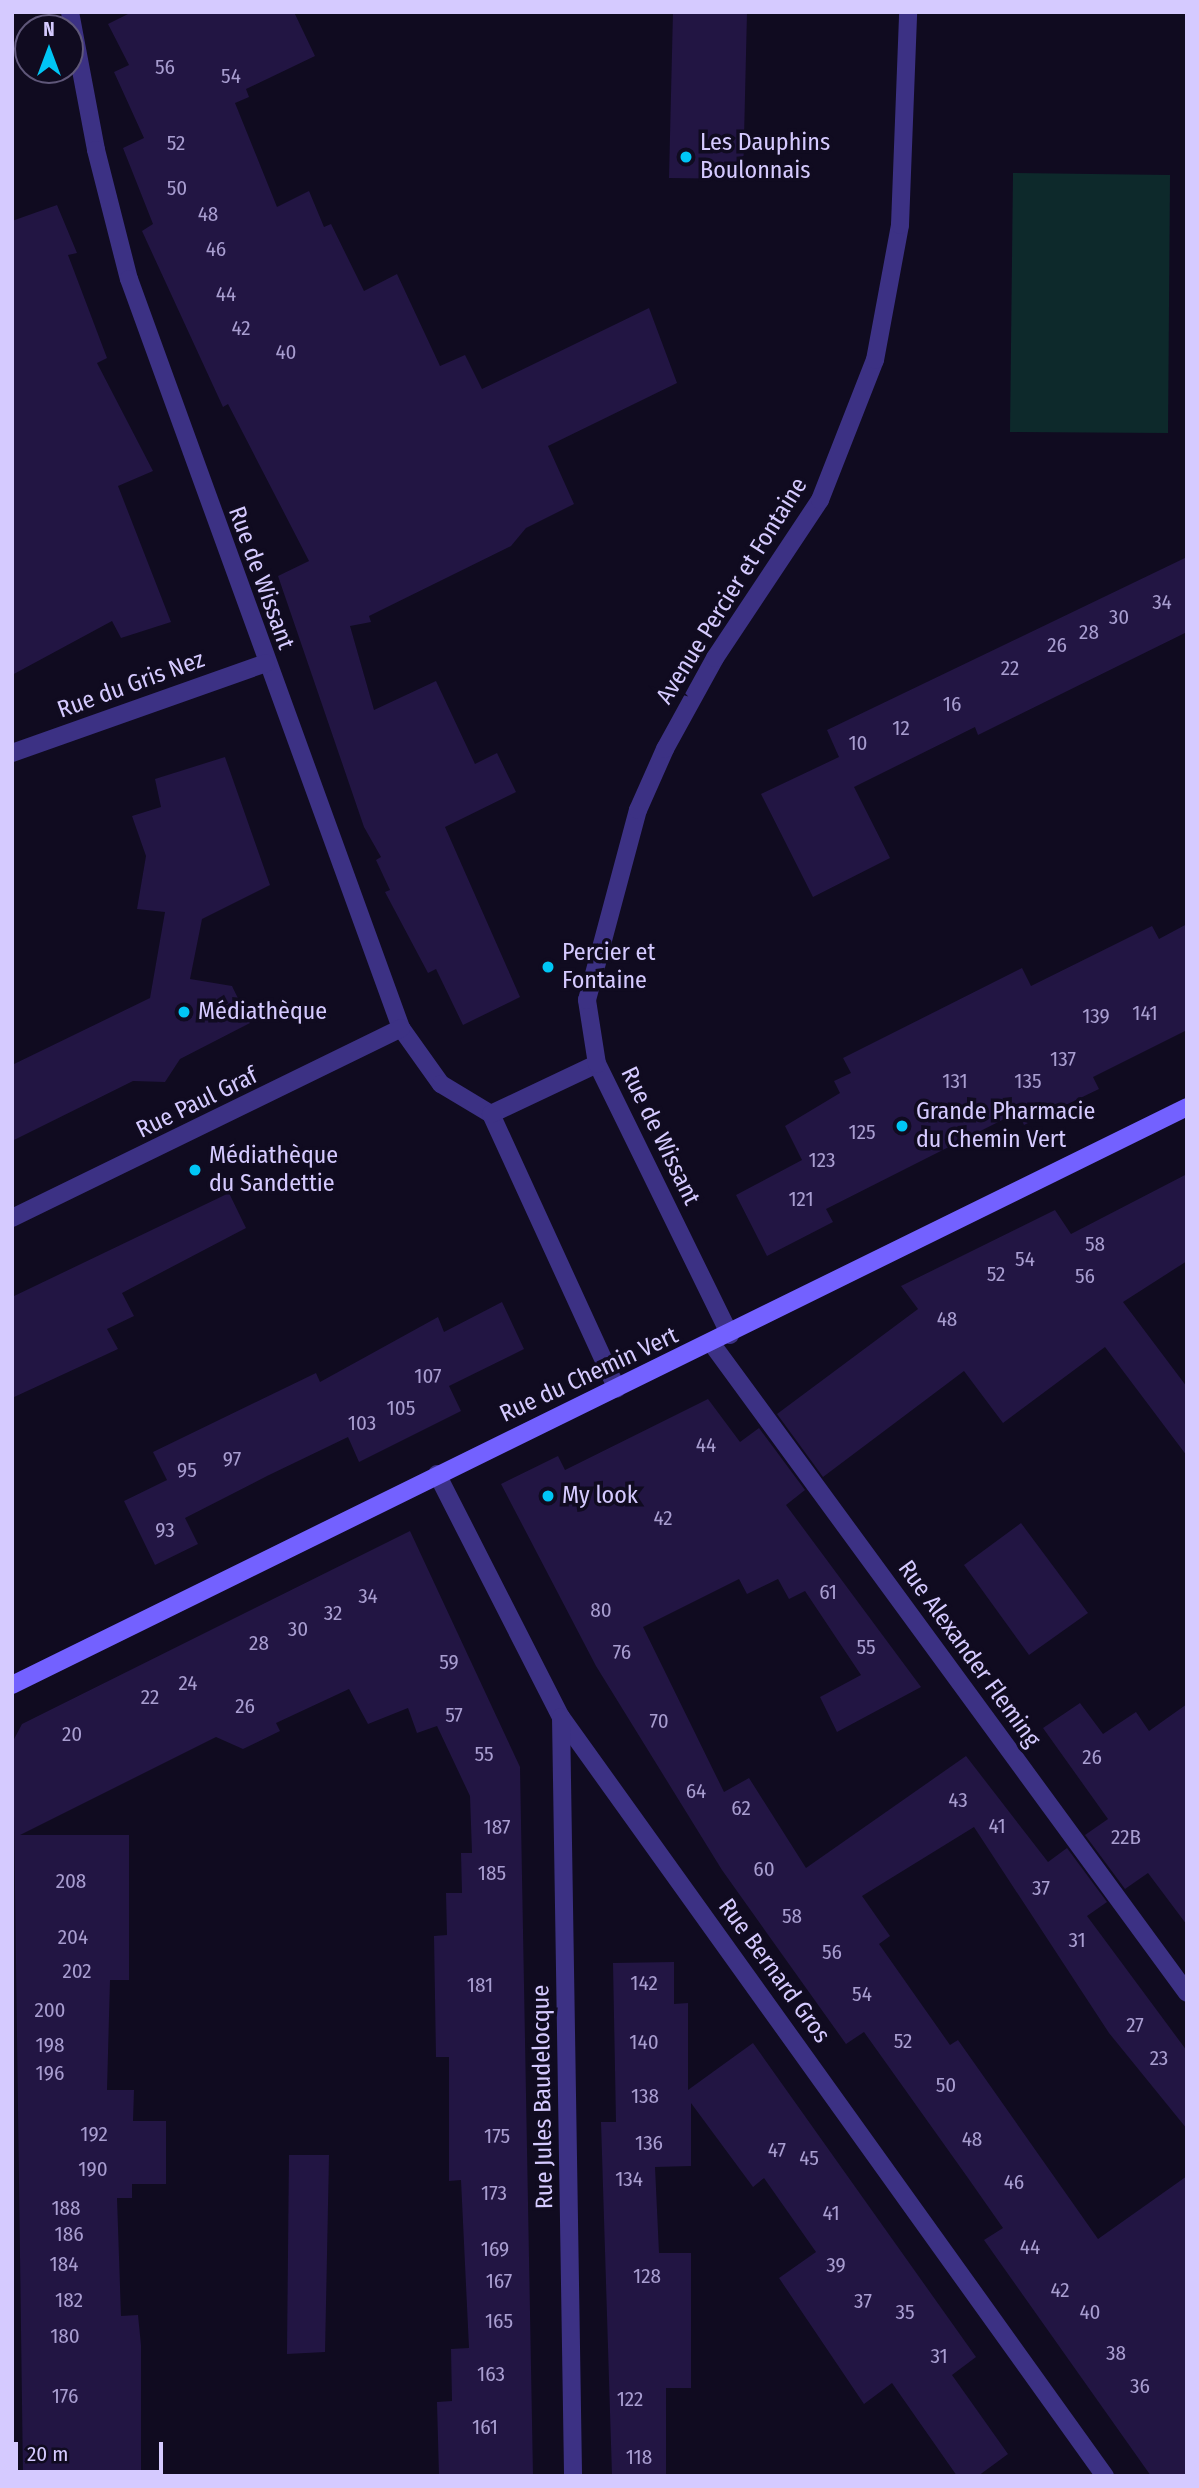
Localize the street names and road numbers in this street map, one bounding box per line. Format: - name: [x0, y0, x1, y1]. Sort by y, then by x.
- street label: Avenue Percier et Fontaine: [650, 472, 814, 710]
- street label: Rue de Wissant: [222, 503, 300, 653]
- street label: Rue du Gris Nez: [54, 645, 208, 725]
- street label: Rue Paul Graf: [132, 1061, 262, 1145]
- street label: Rue de Wissant: [614, 1062, 706, 1210]
- street label: Rue du Chemin Vert: [495, 1321, 683, 1429]
- street label: Rue Alexander Fleming: [892, 1555, 1046, 1753]
- street label: Rue Bernard Gros: [712, 1893, 836, 2049]
- street label: Rue Jules Baudelocque: [527, 1985, 559, 2209]

